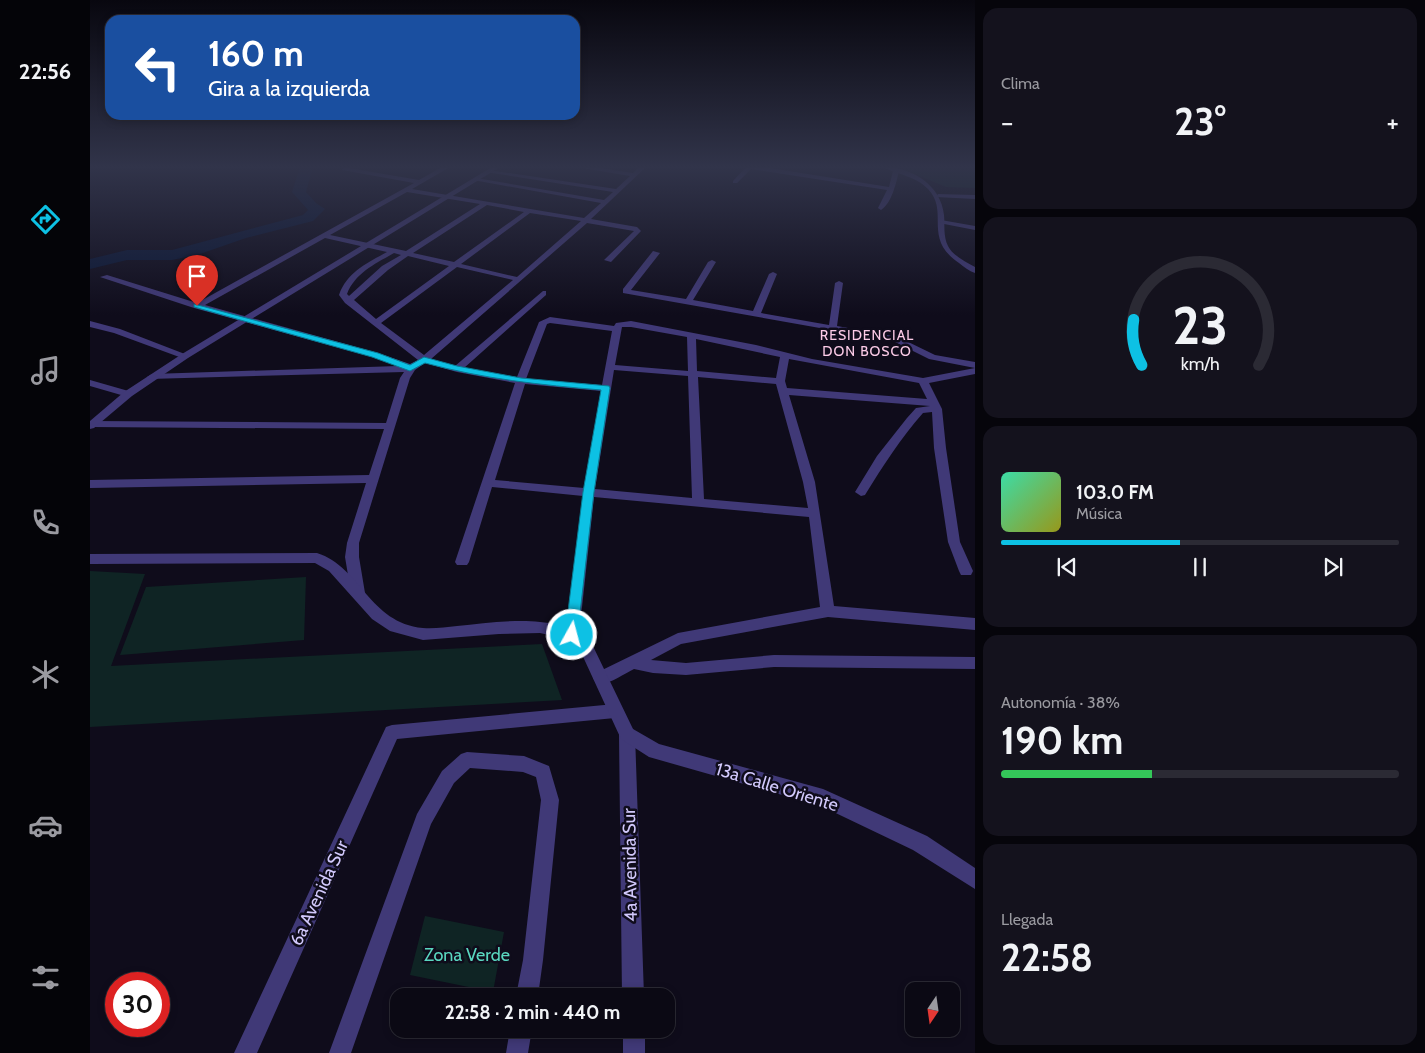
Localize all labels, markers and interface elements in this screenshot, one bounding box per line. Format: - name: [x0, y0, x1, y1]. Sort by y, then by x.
- text: 160 m: [208, 32, 304, 75]
- icon: left: [125, 35, 190, 100]
- text: 22:56: [19, 58, 71, 85]
- text: Clima: [1001, 74, 1040, 93]
- text: Gira a la izquierda: [208, 75, 370, 102]
- text: 23°: [1174, 98, 1226, 145]
- text: −: [1001, 105, 1013, 139]
- text: +: [1387, 105, 1399, 139]
- icon: directions: [28, 202, 63, 237]
- pin: [176, 255, 218, 306]
- icon: arrive: [183, 262, 211, 290]
- text: 23: [1172, 294, 1228, 357]
- district label: RESIDENCIAL DON BOSCO: [820, 326, 914, 360]
- icon: music: [28, 353, 63, 388]
- text: km/h: [1180, 353, 1220, 374]
- text: 103.0 FM: [1076, 481, 1154, 504]
- text: Música: [1076, 504, 1122, 523]
- icon: phone: [28, 505, 63, 540]
- icon: previous: [1053, 553, 1081, 581]
- icon: pause: [1186, 553, 1214, 581]
- icon: next: [1319, 553, 1347, 581]
- position arrow: [545, 608, 597, 660]
- icon: climate: [28, 657, 63, 692]
- text: Autonomía · 38%: [1001, 693, 1120, 712]
- text: 190 km: [1001, 717, 1123, 764]
- street label: 13a Calle Oriente: [713, 758, 841, 816]
- icon: car: [28, 808, 63, 843]
- street label: 4a Avenida Sur: [618, 808, 642, 922]
- street label: 6a Avenida Sur: [285, 837, 353, 949]
- text: Llegada: [1001, 910, 1053, 929]
- text: 22:58: [1001, 934, 1093, 981]
- park label: Zona Verde: [424, 944, 510, 966]
- icon: filters: [28, 960, 63, 995]
- speed limit sign: 30: [105, 972, 170, 1037]
- north arrow: [905, 982, 960, 1038]
- map controls: [905, 982, 960, 1037]
- text: 22:58 · 2 min · 440 m: [445, 1001, 620, 1024]

